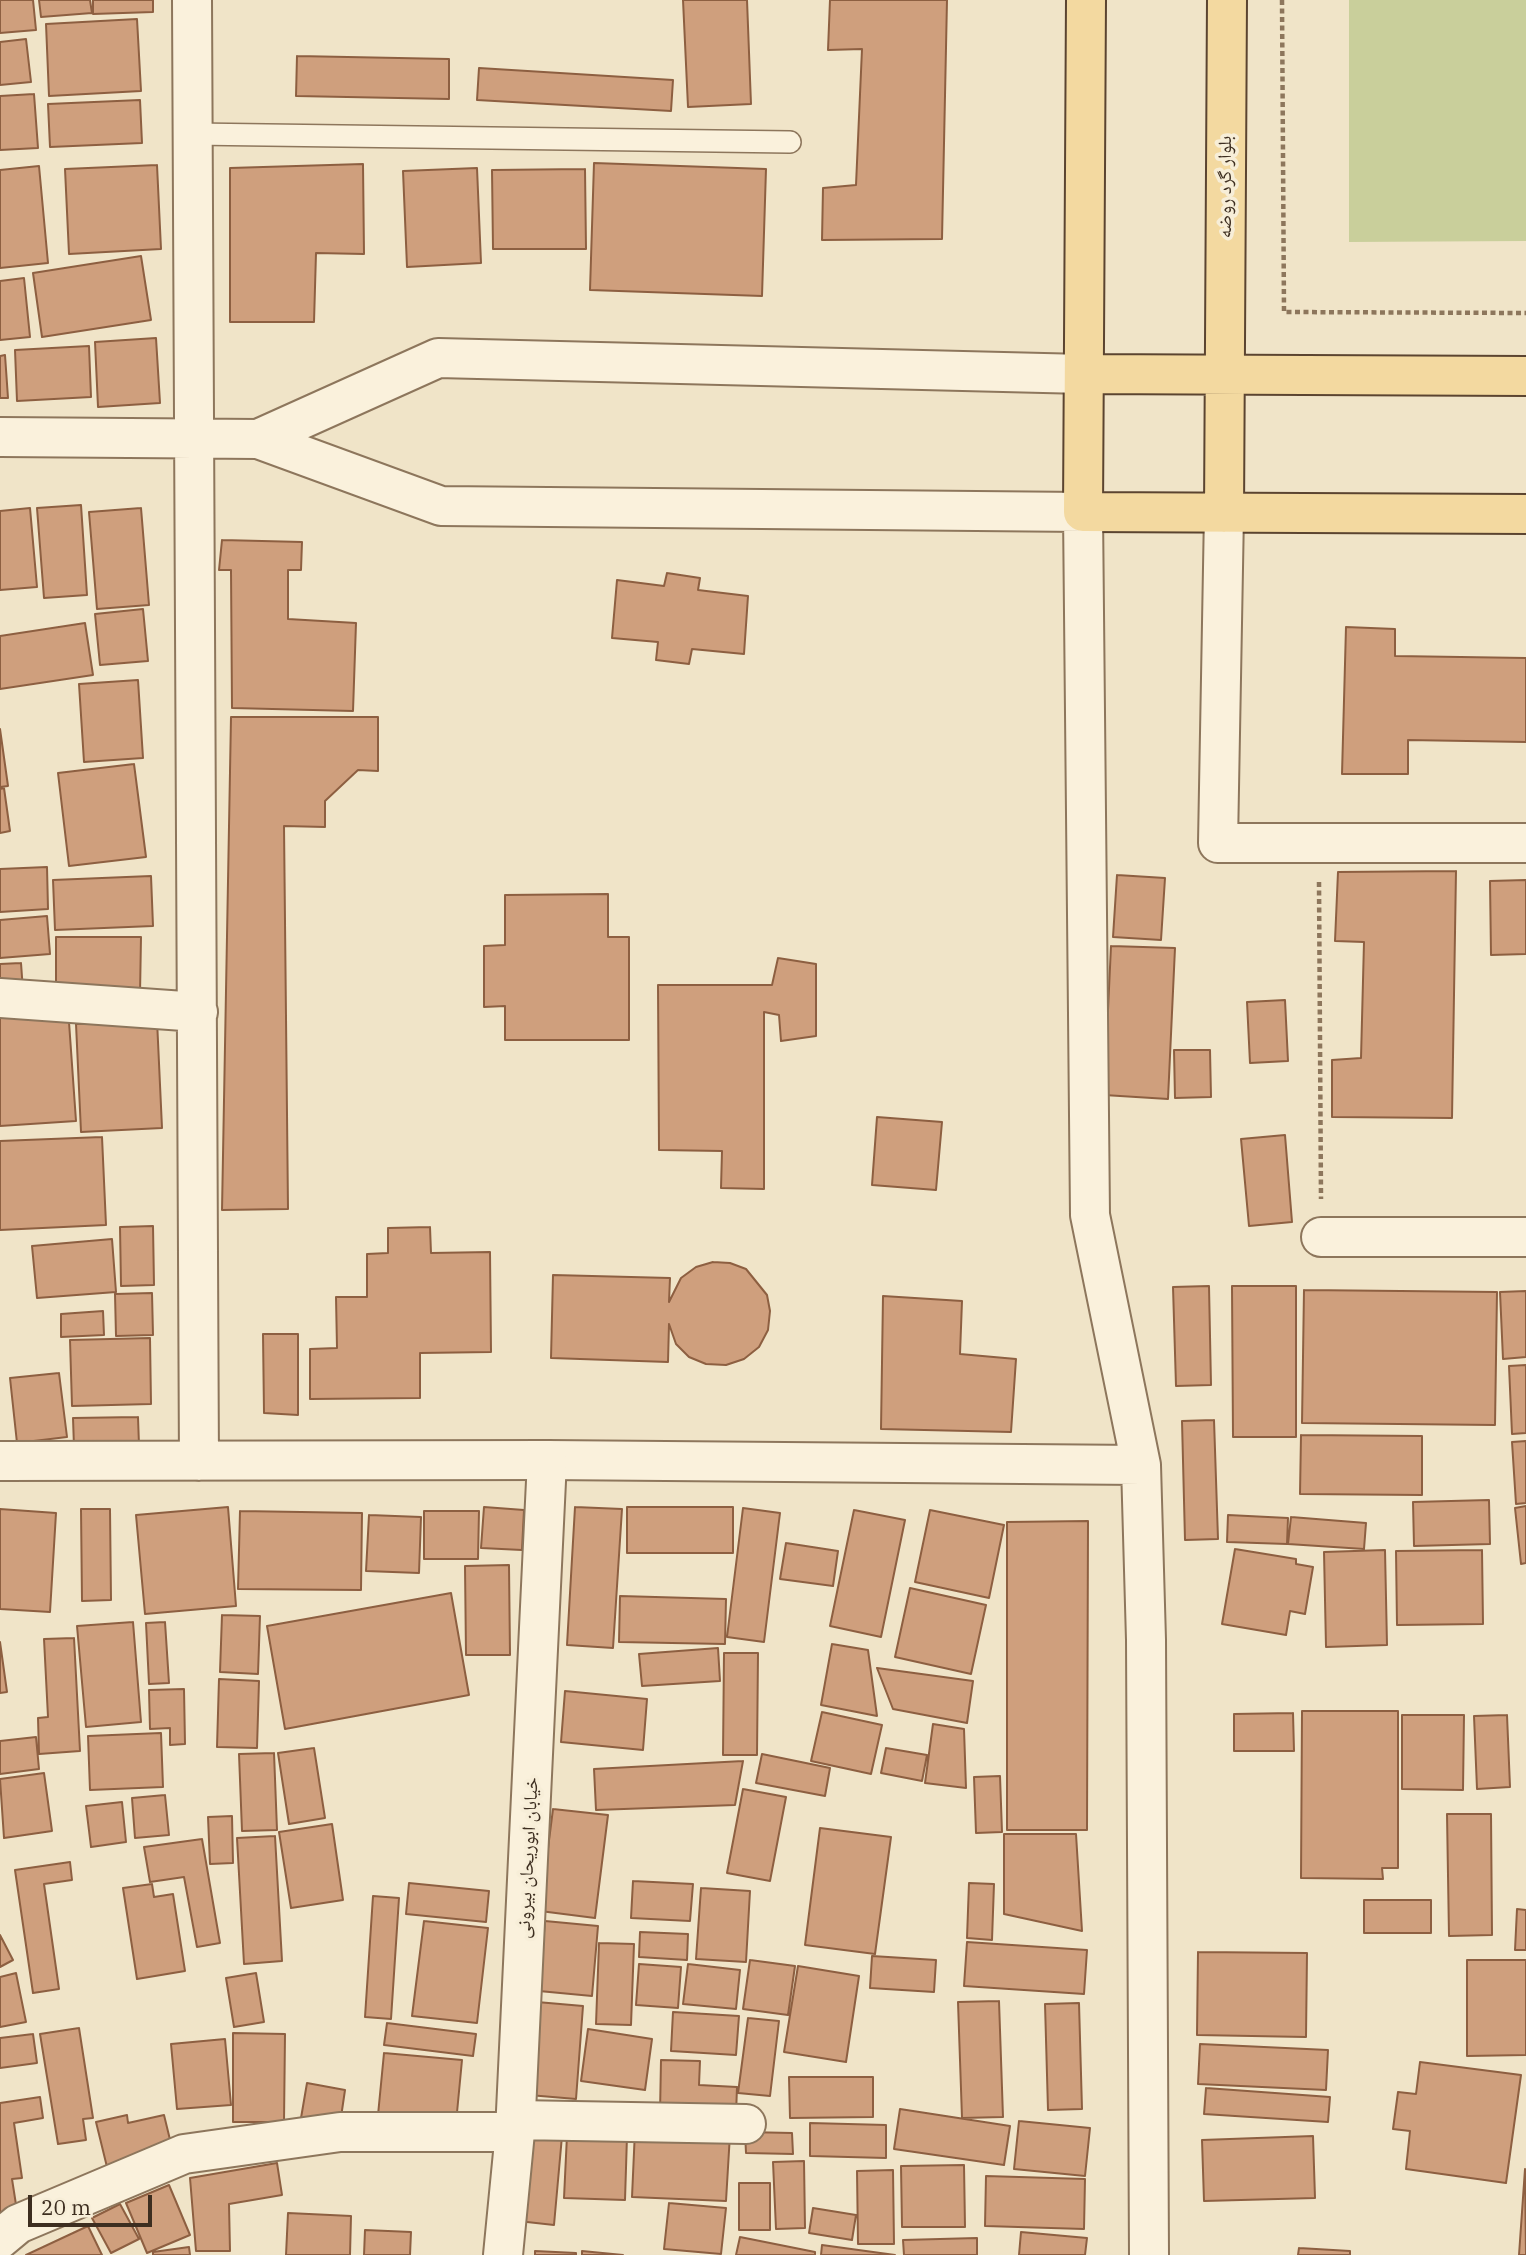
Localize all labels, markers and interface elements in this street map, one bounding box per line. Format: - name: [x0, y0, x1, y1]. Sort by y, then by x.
- street label: بلوار گرد روضه: [1215, 136, 1237, 238]
- street label: خیابان ابوریحان بیرونی: [512, 1777, 544, 1939]
- scale bar: [32, 2182, 156, 2226]
- text: 20 m: [41, 2193, 91, 2221]

